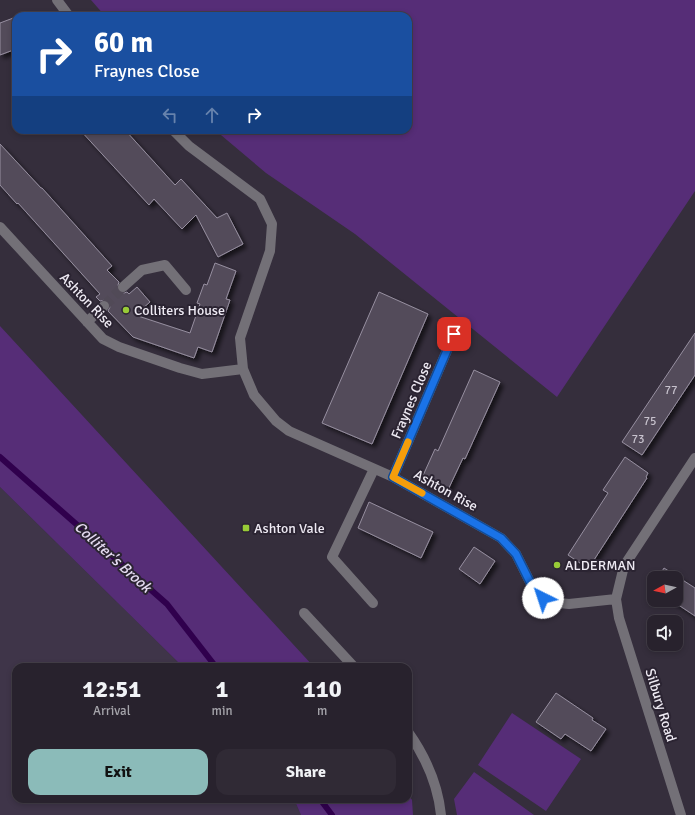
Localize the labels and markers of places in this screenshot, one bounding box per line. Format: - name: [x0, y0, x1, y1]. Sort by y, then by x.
- place label: Colliters House: [134, 302, 225, 319]
- marker: Colliters House: [121, 305, 131, 315]
- pin: [437, 317, 471, 351]
- place label: Ashton Vale: [254, 520, 325, 537]
- marker: Ashton Vale: [241, 523, 251, 533]
- place label: ALDERMAN: [565, 557, 636, 574]
- marker: ALDERMAN: [552, 560, 562, 570]

